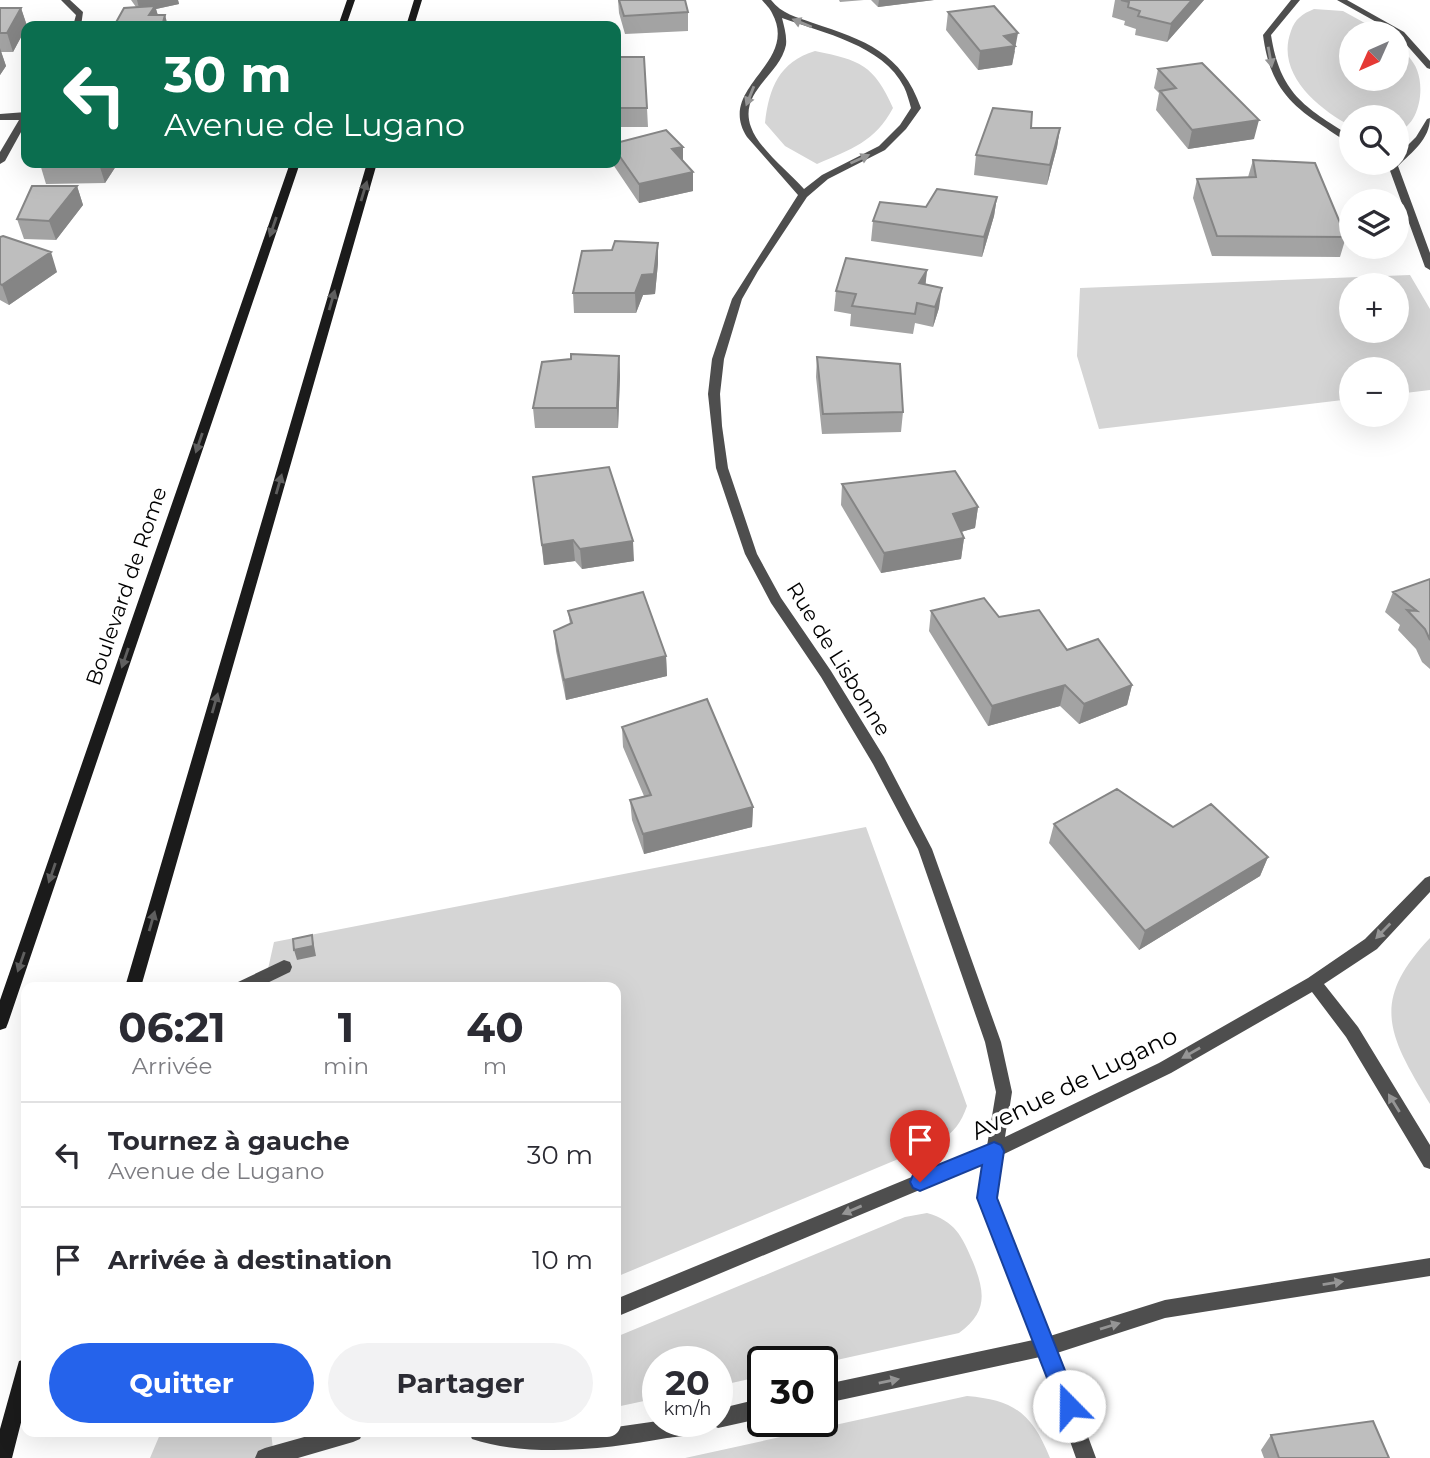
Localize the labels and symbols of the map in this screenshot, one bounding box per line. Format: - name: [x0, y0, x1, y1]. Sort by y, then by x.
- one-way arrow: [792, 17, 813, 28]
- north arrow: [1339, 21, 1409, 91]
- one-way arrow: [1265, 46, 1276, 68]
- one-way arrow: [745, 86, 756, 107]
- one-way arrow: [850, 153, 871, 164]
- one-way arrow: [359, 181, 369, 202]
- one-way arrow: [267, 217, 278, 238]
- one-way arrow: [327, 289, 338, 311]
- one-way arrow: [193, 432, 204, 453]
- one-way arrow: [274, 473, 284, 494]
- street label: Boulevard de Rome: [80, 483, 172, 689]
- street label: Rue de Lisbonne: [782, 577, 896, 741]
- one-way arrow: [119, 647, 130, 668]
- one-way arrow: [211, 692, 221, 713]
- one-way arrow: [46, 863, 57, 884]
- one-way arrow: [148, 911, 158, 932]
- one-way arrow: [1375, 922, 1391, 939]
- one-way arrow: [15, 951, 26, 972]
- street label: Avenue de Lugano: [966, 1020, 1182, 1146]
- one-way arrow: [1182, 1047, 1201, 1059]
- one-way arrow: [1387, 1093, 1400, 1113]
- pin: [890, 1110, 950, 1182]
- one-way arrow: [842, 1204, 862, 1216]
- one-way arrow: [1322, 1277, 1344, 1288]
- one-way arrow: [1100, 1321, 1121, 1331]
- speed limit sign: 30: [747, 1346, 838, 1437]
- position arrow: [1032, 1369, 1106, 1443]
- one-way arrow: [878, 1375, 900, 1386]

